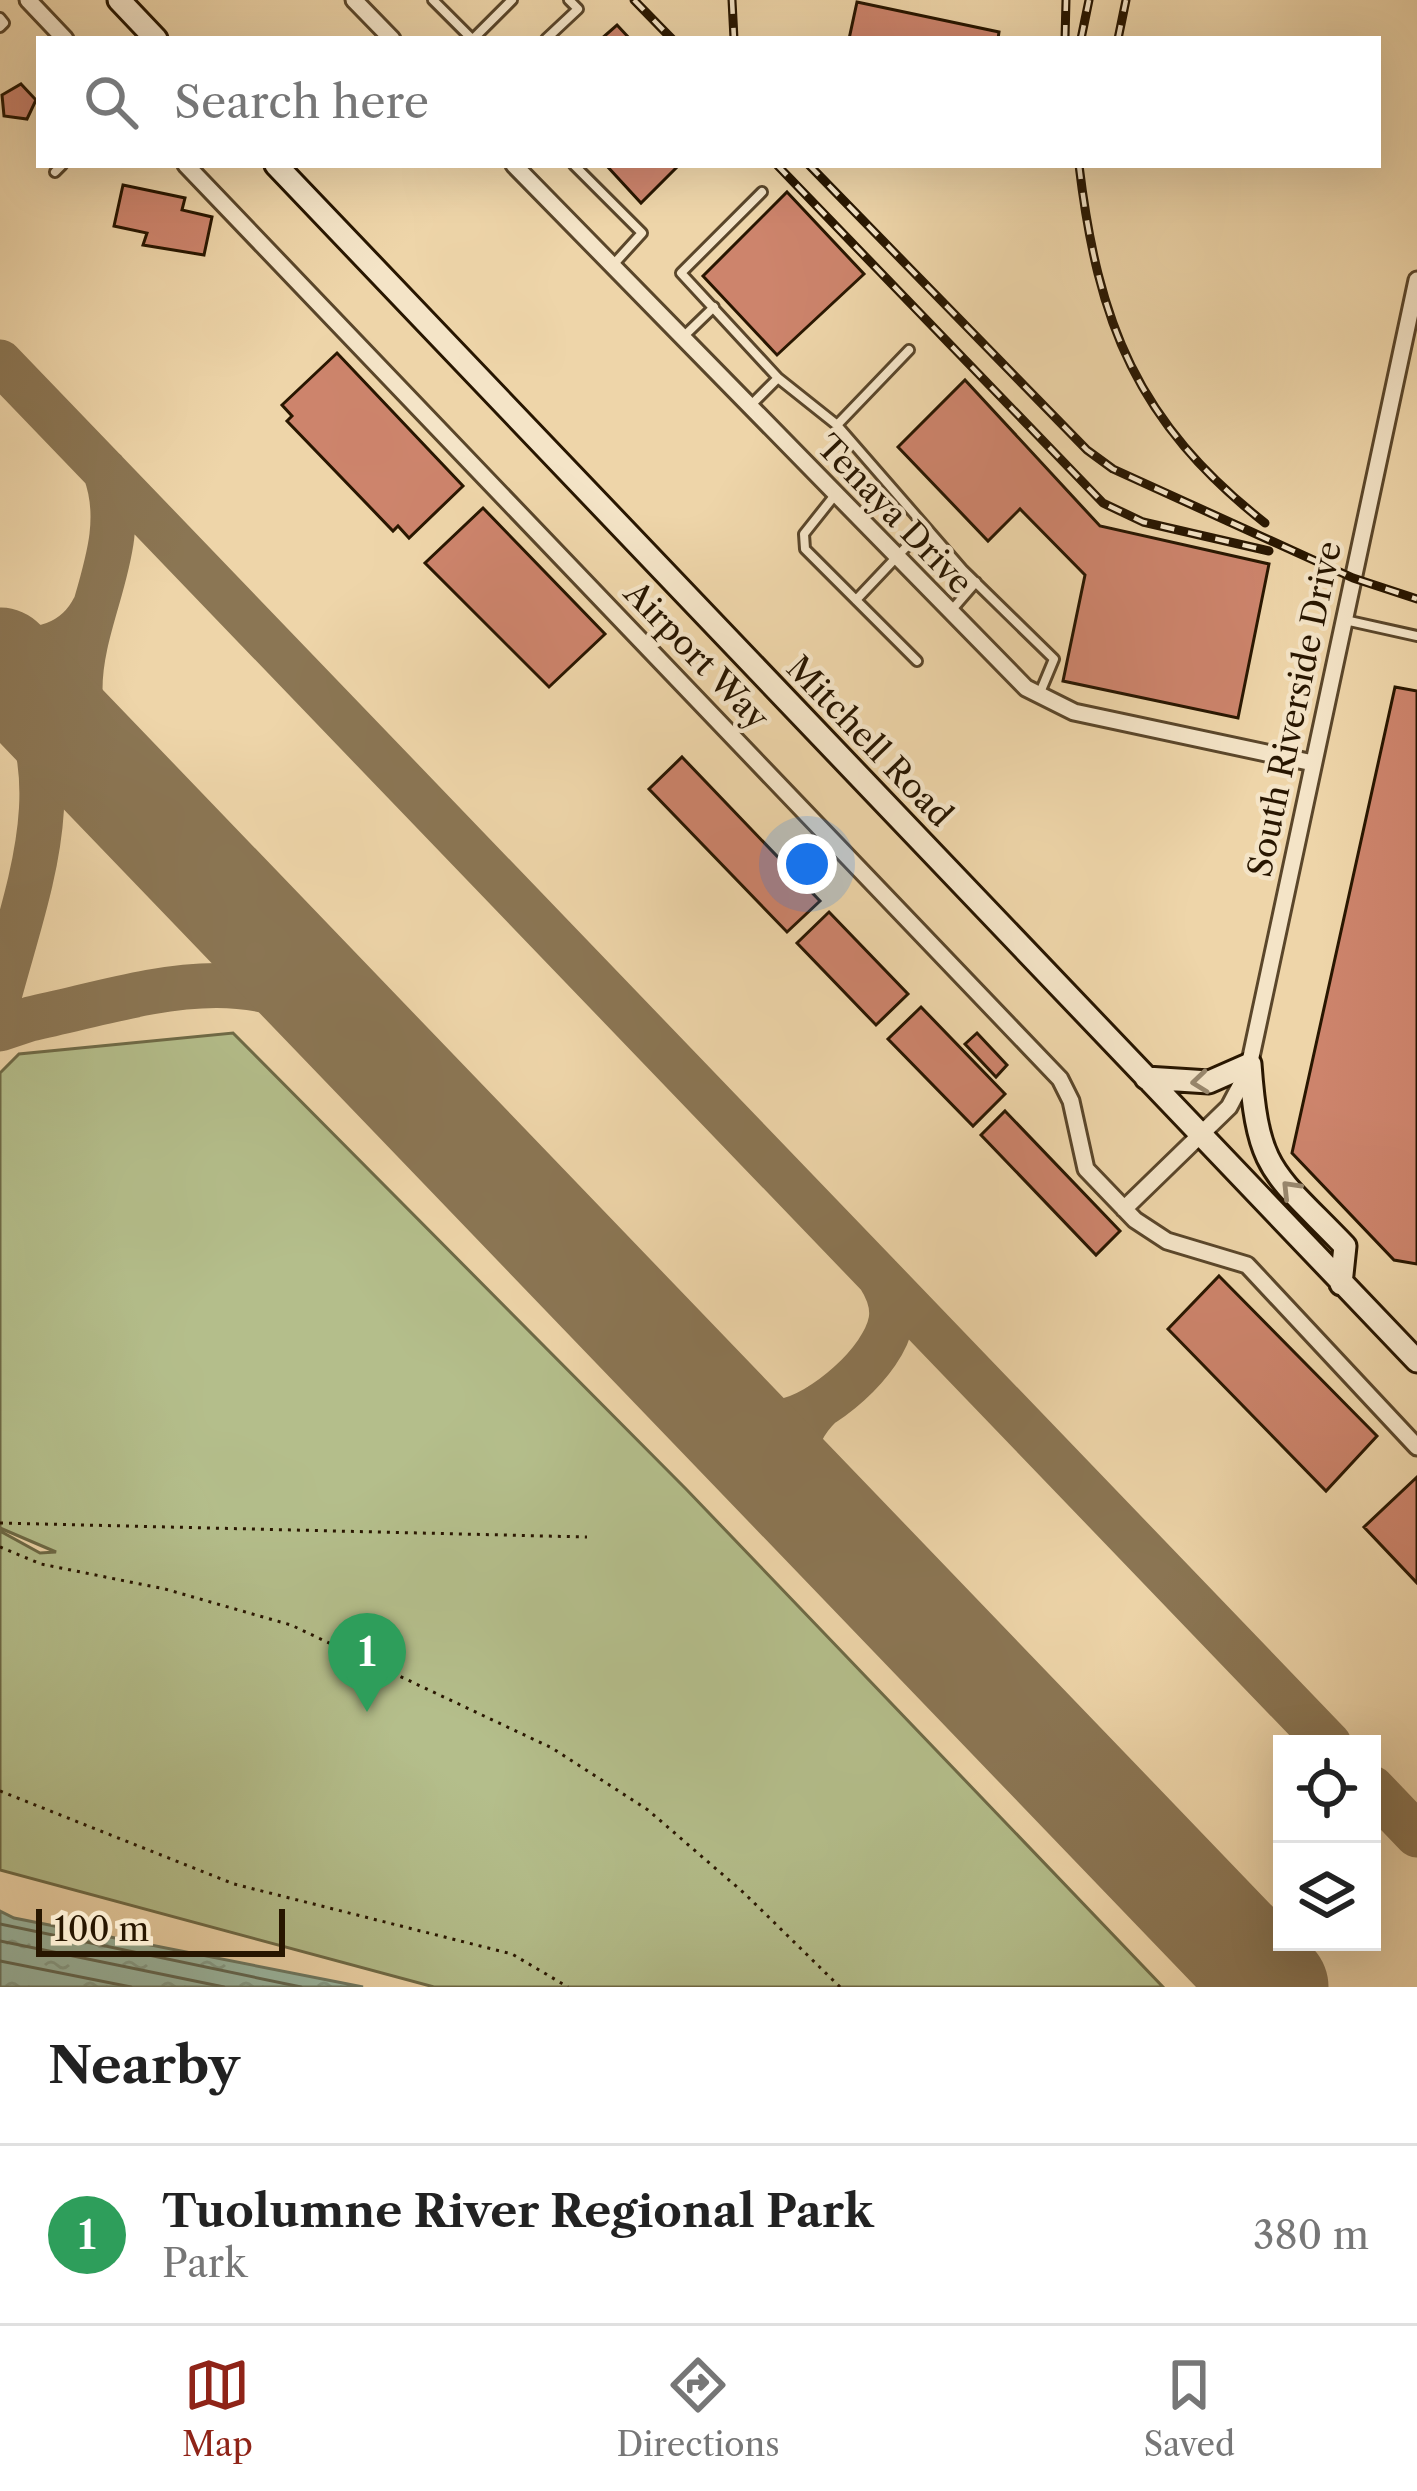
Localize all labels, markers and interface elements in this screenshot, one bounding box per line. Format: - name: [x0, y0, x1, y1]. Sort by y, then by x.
- search box: [36, 36, 1381, 168]
- icon: search: [78, 69, 144, 135]
- text: Search here: [174, 74, 429, 130]
- street label: Tenaya Drive: [808, 426, 981, 603]
- street label: South Riverside Drive: [1239, 538, 1350, 881]
- street label: Airport Way: [615, 572, 778, 738]
- street label: Mitchell Road: [778, 647, 961, 835]
- your location: [777, 834, 837, 894]
- one-way arrow: [1190, 1068, 1210, 1094]
- one-way arrow: [1282, 1181, 1304, 1203]
- pin: 1: [328, 1613, 406, 1712]
- map controls: [1273, 1735, 1381, 1951]
- button: locate: [1273, 1735, 1381, 1843]
- button: layers: [1273, 1843, 1381, 1951]
- scale bar: [36, 1903, 285, 1956]
- text: 100 m: [54, 1909, 149, 1950]
- text: Nearby: [48, 2034, 240, 2096]
- text: Tuolumne River Regional Park: [162, 2183, 874, 2239]
- text: 1: [78, 2211, 96, 2259]
- text: 380 m: [1253, 2211, 1369, 2259]
- text: Park: [162, 2239, 247, 2287]
- tab: Map: [182, 2352, 253, 2465]
- tab: Directions: [617, 2352, 780, 2465]
- tab: Saved: [1143, 2352, 1235, 2465]

